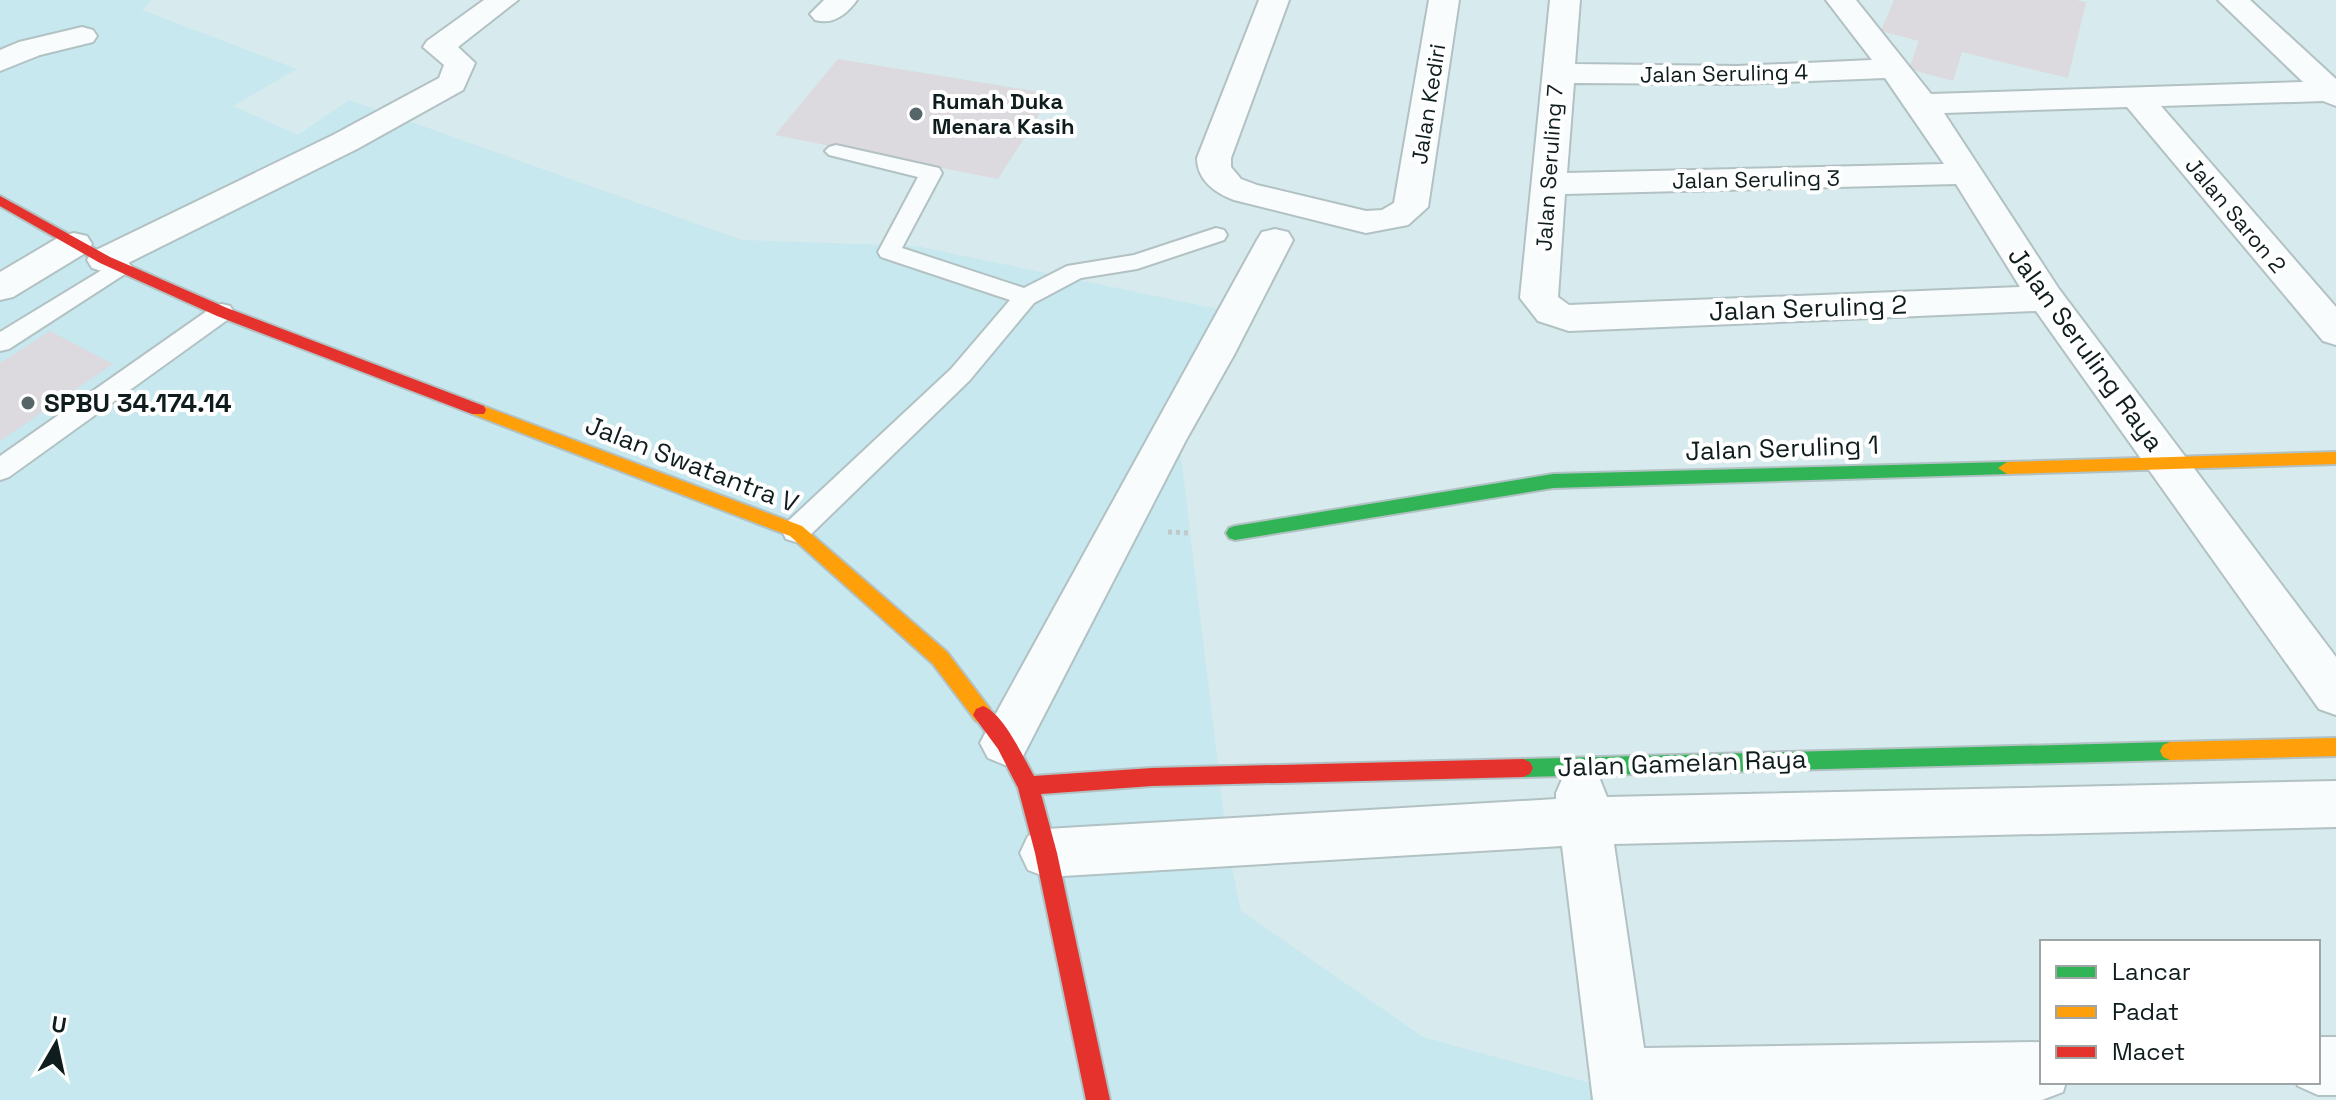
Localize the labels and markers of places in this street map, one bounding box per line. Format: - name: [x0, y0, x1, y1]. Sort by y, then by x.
- place label: Rumah Duka Menara Kasih: [932, 87, 1074, 140]
- marker: Rumah Duka Menara Kasih: [907, 105, 925, 123]
- place label: SPBU 34.174.14: [44, 386, 232, 420]
- marker: SPBU 34.174.14: [19, 394, 37, 412]

